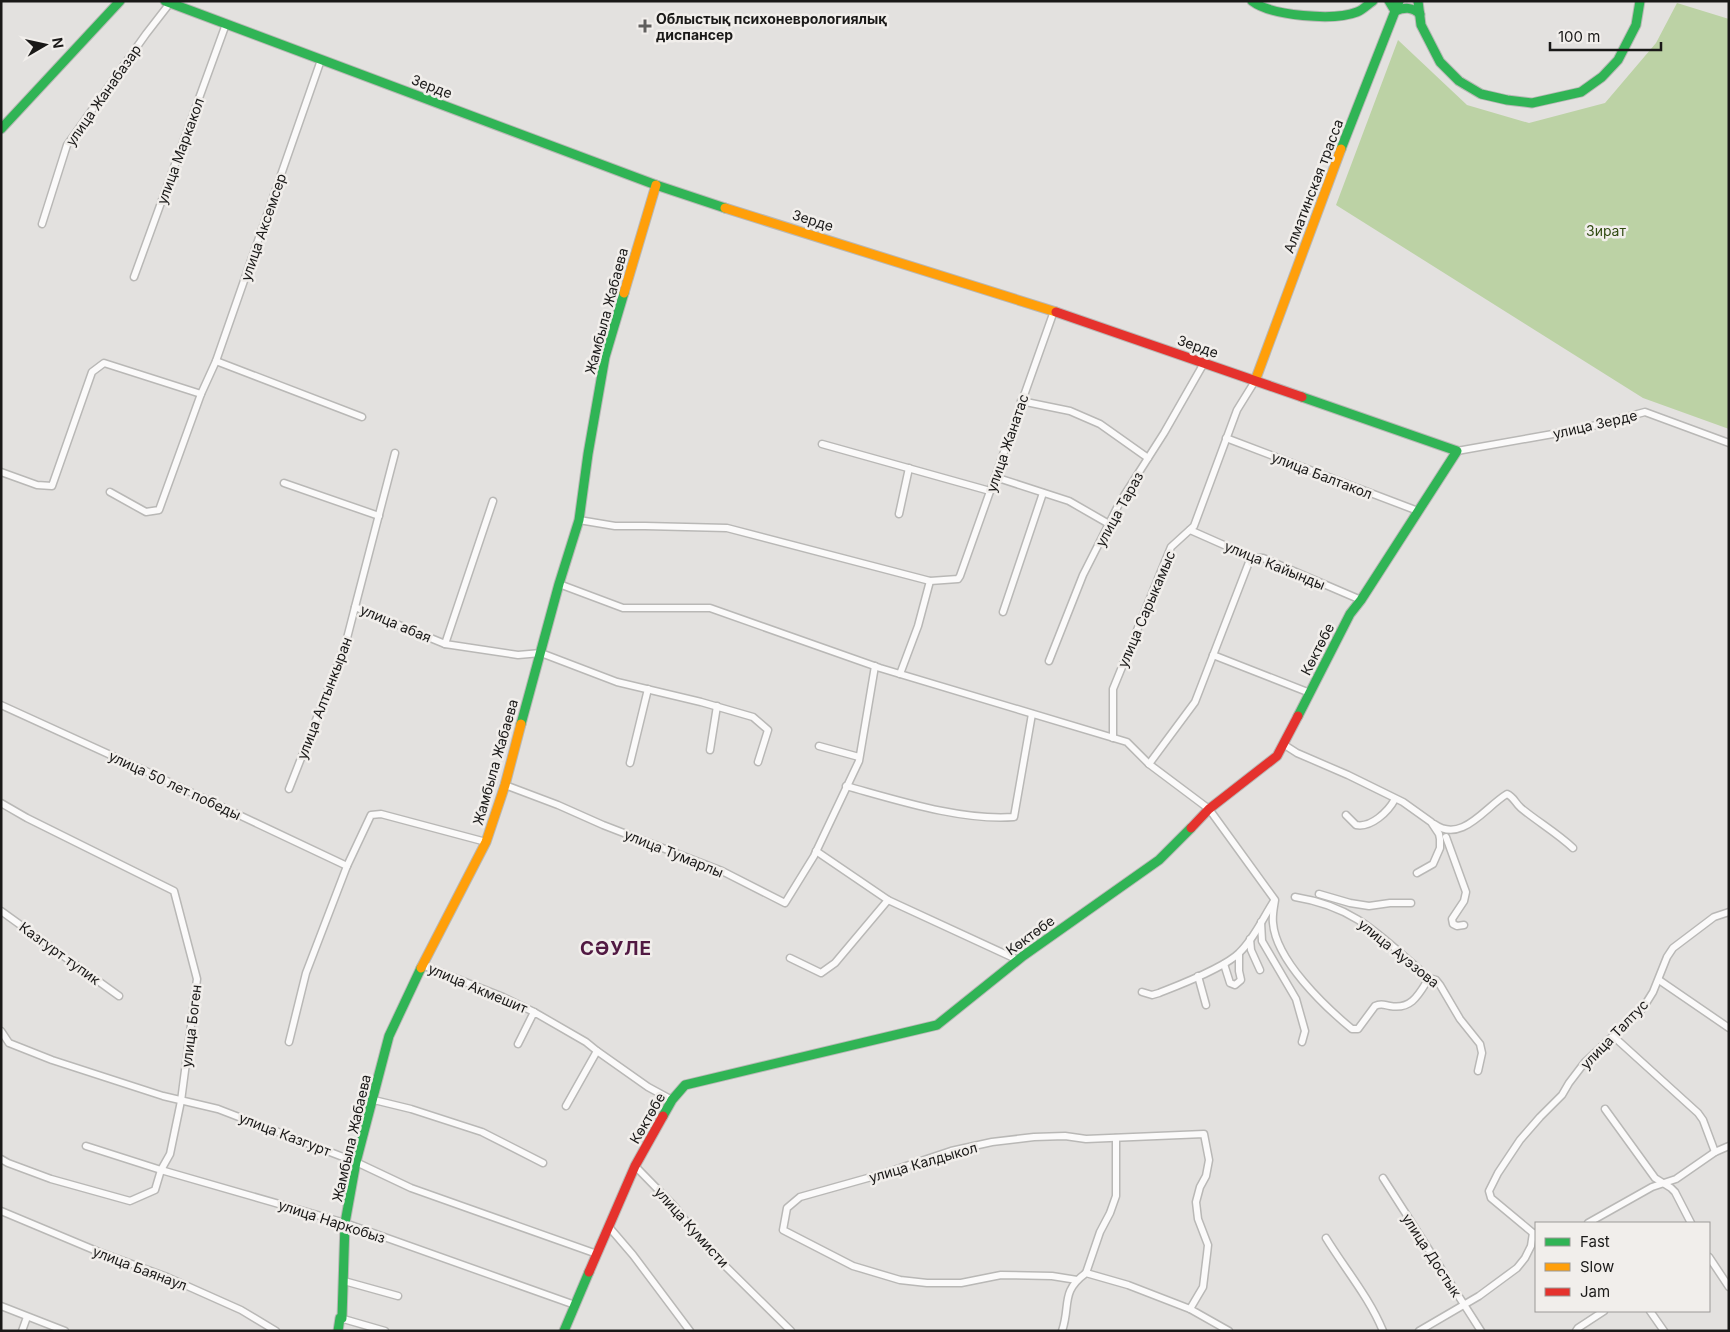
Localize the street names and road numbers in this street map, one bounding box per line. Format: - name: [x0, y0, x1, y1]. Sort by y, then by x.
- street label: улица Жанабазар: [62, 41, 144, 149]
- street label: Зерде: [409, 70, 455, 102]
- street label: улица Маркакол: [153, 95, 207, 207]
- street label: Алматинская трасса: [1280, 117, 1346, 255]
- street label: улица Аксемсер: [237, 171, 289, 283]
- street label: Зерде: [790, 206, 836, 234]
- street label: Жамбыла Жабаева: [581, 246, 631, 376]
- street label: Зерде: [1175, 331, 1221, 361]
- street label: улица Жанатас: [982, 392, 1032, 494]
- street label: улица Зерде: [1551, 406, 1639, 442]
- street label: улица Балтакол: [1269, 448, 1375, 502]
- street label: улица Тараз: [1091, 468, 1147, 549]
- street label: улица Кайынды: [1222, 537, 1328, 593]
- street label: улица Сарыкамыс: [1114, 548, 1178, 670]
- street label: улица абая: [358, 600, 434, 646]
- street label: Көктөбе: [1297, 620, 1337, 678]
- street label: улица Алтынкыран: [293, 634, 355, 762]
- street label: Жамбыла Жабаева: [469, 697, 521, 827]
- street label: улица 50 лет победы: [106, 747, 244, 823]
- street label: улица Тумарлы: [622, 825, 726, 881]
- street label: Көктөбе: [1002, 912, 1058, 958]
- street label: улица Ауэзова: [1355, 915, 1443, 991]
- street label: Казгурт тупик: [16, 918, 104, 988]
- street label: улица Акмешит: [426, 959, 531, 1017]
- street label: улица Боген: [177, 984, 205, 1068]
- street label: улица Талтус: [1577, 996, 1651, 1072]
- street label: Жамбыла Жабаева: [328, 1073, 374, 1203]
- street label: Көктөбе: [626, 1090, 668, 1146]
- street label: улица Казгурт: [237, 1109, 334, 1160]
- street label: улица Калдыкол: [867, 1138, 979, 1186]
- street label: улица Кумисти: [651, 1183, 733, 1271]
- street label: улица Наркобыз: [276, 1196, 388, 1246]
- street label: улица Достык: [1399, 1210, 1466, 1300]
- street label: улица Баянаул: [90, 1242, 190, 1294]

